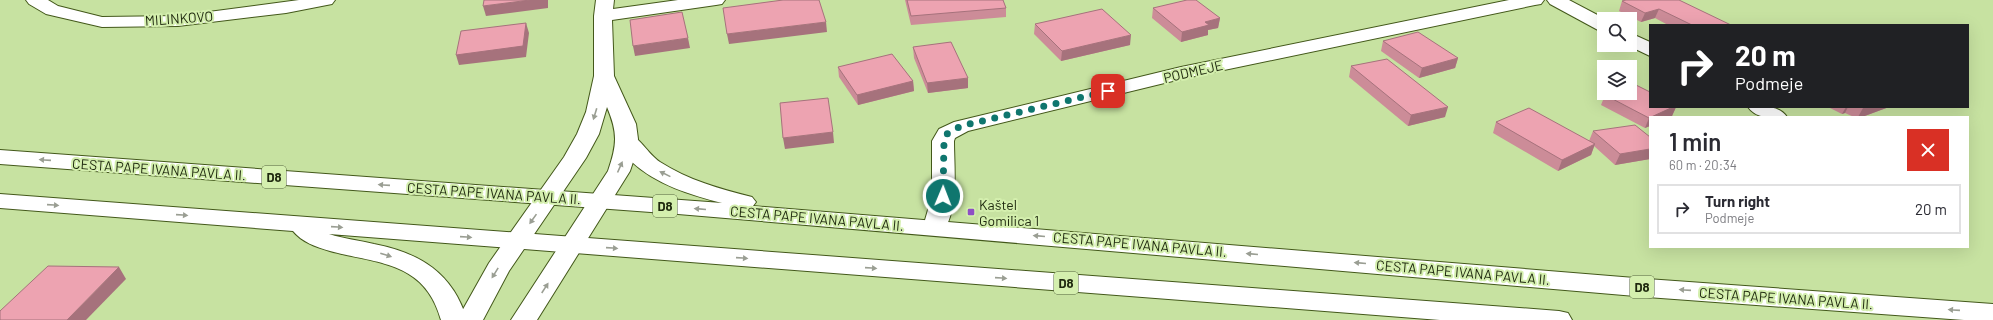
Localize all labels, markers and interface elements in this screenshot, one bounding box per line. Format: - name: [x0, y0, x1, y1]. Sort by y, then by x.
- street label: MILINKOVO: [144, 7, 214, 29]
- map controls: [1597, 12, 1637, 100]
- button: search: [1597, 12, 1637, 52]
- text: 20 m: [1735, 38, 1796, 72]
- icon: right: [1669, 40, 1721, 92]
- street label: PODMEJE: [1162, 56, 1224, 86]
- button: layers: [1597, 60, 1637, 100]
- text: Podmeje: [1735, 72, 1803, 94]
- pin: [1091, 74, 1125, 108]
- icon: arrive: [1097, 80, 1119, 102]
- one-way arrow: [592, 108, 598, 120]
- text: 1 min: [1669, 127, 1721, 156]
- button: close: [1907, 129, 1949, 171]
- street label: CESTA PAPE IVANA PAVLA II.: [72, 154, 246, 184]
- one-way arrow: [39, 157, 51, 164]
- text: 60 m · 20:34: [1669, 157, 1737, 173]
- one-way arrow: [616, 161, 623, 173]
- road number: D8: [262, 166, 286, 188]
- one-way arrow: [659, 171, 671, 177]
- position arrow: [922, 175, 964, 217]
- street label: CESTA PAPE IVANA PAVLA II.: [407, 178, 581, 208]
- one-way arrow: [378, 182, 390, 189]
- text: Turn right: [1705, 192, 1770, 210]
- road number: D8: [653, 195, 677, 217]
- place label: Kaštel Gomilica 1: [979, 196, 1039, 229]
- icon: right: [1671, 198, 1693, 220]
- text: 20 m: [1915, 200, 1947, 218]
- one-way arrow: [47, 202, 59, 209]
- street label: CESTA PAPE IVANA PAVLA II.: [729, 202, 905, 234]
- one-way arrow: [694, 205, 706, 212]
- marker: Kaštel Gomilica 1: [966, 207, 976, 217]
- text: Podmeje: [1705, 210, 1754, 226]
- one-way arrow: [176, 212, 188, 219]
- one-way arrow: [529, 214, 537, 224]
- one-way arrow: [331, 224, 343, 230]
- street label: CESTA PAPE IVANA PAVLA II.: [1052, 228, 1228, 260]
- one-way arrow: [1032, 232, 1045, 239]
- one-way arrow: [460, 234, 472, 241]
- one-way arrow: [606, 245, 618, 252]
- one-way arrow: [1246, 250, 1258, 257]
- one-way arrow: [380, 252, 392, 258]
- one-way arrow: [736, 254, 748, 261]
- street label: CESTA PAPE IVANA PAVLA II.: [1375, 256, 1551, 288]
- one-way arrow: [1354, 260, 1366, 266]
- one-way arrow: [865, 264, 877, 271]
- one-way arrow: [492, 267, 499, 279]
- road number: D8: [1054, 272, 1078, 294]
- one-way arrow: [995, 274, 1007, 281]
- road number: D8: [1630, 276, 1654, 298]
- one-way arrow: [542, 282, 549, 294]
- street label: CESTA PAPE IVANA PAVLA II.: [1699, 283, 1873, 313]
- one-way arrow: [1679, 287, 1691, 294]
- one-way arrow: [1948, 306, 1960, 313]

